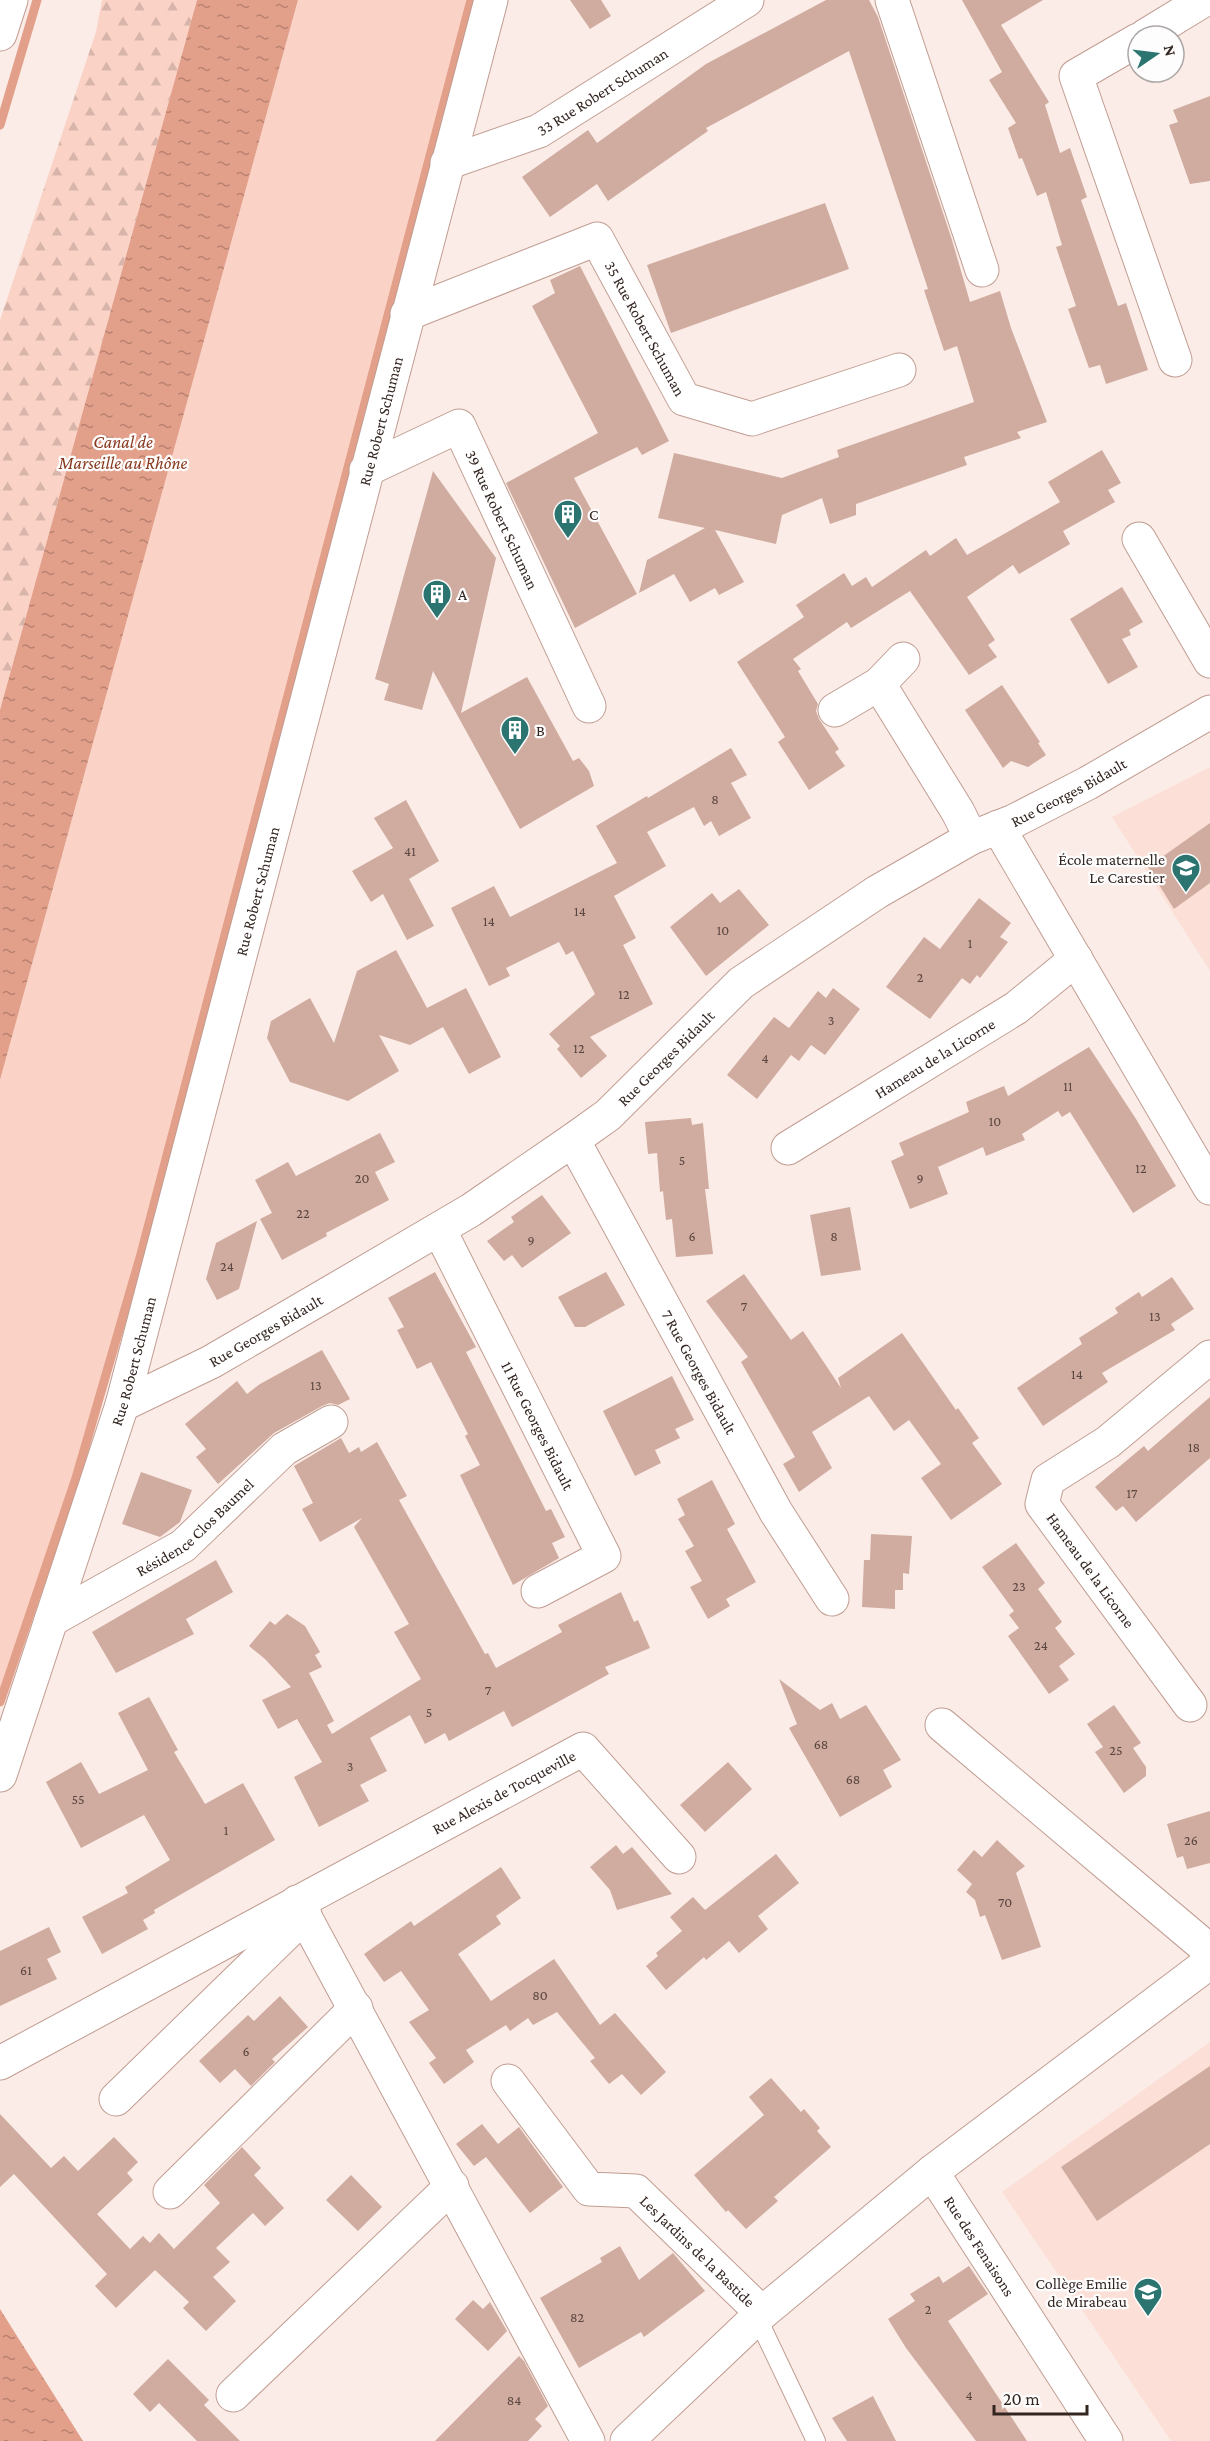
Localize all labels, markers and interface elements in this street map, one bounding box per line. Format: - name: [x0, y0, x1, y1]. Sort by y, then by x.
- north arrow: [1126, 24, 1186, 84]
- text: N: [1161, 43, 1180, 58]
- street label: 33 Rue Robert Schuman: [534, 44, 671, 139]
- street label: 35 Rue Robert Schuman: [602, 258, 689, 399]
- street label: Rue Robert Schuman: [356, 354, 406, 488]
- water label: Canal de Marseille au Rhône: [58, 432, 188, 473]
- street label: 39 Rue Robert Schuman: [462, 447, 542, 592]
- building icon: C: [552, 498, 584, 540]
- place label: C: [589, 506, 598, 523]
- building icon: A: [421, 578, 453, 620]
- place label: A: [458, 586, 468, 603]
- building icon: B: [499, 714, 531, 756]
- place label: B: [536, 722, 545, 739]
- street label: Rue Georges Bidault: [1008, 754, 1130, 830]
- house number: 8: [711, 791, 719, 807]
- street label: Rue Robert Schuman: [232, 824, 283, 958]
- house number: 41: [404, 843, 416, 859]
- place label: École maternelle Le Carestier: [1058, 851, 1165, 886]
- school or university icon: École maternelle Le Carestier: [1170, 852, 1202, 894]
- house number: 14: [574, 903, 586, 919]
- house number: 14: [483, 913, 495, 929]
- house number: 10: [717, 922, 729, 938]
- house number: 1: [968, 935, 973, 951]
- house number: 2: [917, 969, 924, 985]
- house number: 12: [618, 986, 630, 1002]
- street label: Rue Georges Bidault: [614, 1006, 718, 1109]
- house number: 3: [828, 1012, 834, 1028]
- street label: Hameau de la Licorne: [872, 1015, 998, 1102]
- house number: 12: [573, 1040, 585, 1056]
- house number: 4: [761, 1050, 769, 1066]
- house number: 11: [1063, 1078, 1073, 1094]
- house number: 10: [989, 1113, 1001, 1129]
- house number: 5: [679, 1152, 685, 1168]
- house number: 12: [1135, 1160, 1147, 1176]
- house number: 20: [355, 1170, 369, 1186]
- house number: 9: [916, 1170, 924, 1186]
- house number: 22: [296, 1205, 310, 1221]
- house number: 6: [688, 1228, 696, 1244]
- house number: 8: [830, 1228, 838, 1244]
- house number: 9: [527, 1232, 535, 1248]
- house number: 24: [220, 1258, 234, 1274]
- street label: Rue Georges Bidault: [206, 1291, 326, 1370]
- street label: Rue Robert Schuman: [108, 1294, 159, 1428]
- house number: 7: [741, 1298, 748, 1314]
- street label: 7 Rue Georges Bidault: [658, 1307, 740, 1438]
- house number: 13: [1149, 1308, 1161, 1324]
- street label: 11 Rue Georges Bidault: [498, 1358, 578, 1493]
- house number: 14: [1071, 1366, 1083, 1382]
- house number: 13: [310, 1377, 322, 1393]
- house number: 18: [1188, 1439, 1200, 1455]
- street label: Résidence Clos Baumel: [133, 1475, 257, 1580]
- house number: 17: [1126, 1485, 1138, 1501]
- street label: Hameau de la Licorne: [1043, 1510, 1138, 1631]
- house number: 23: [1012, 1578, 1026, 1594]
- house number: 24: [1034, 1637, 1048, 1653]
- house number: 7: [485, 1682, 492, 1698]
- house number: 5: [426, 1704, 432, 1720]
- house number: 68: [814, 1736, 828, 1752]
- house number: 25: [1109, 1742, 1123, 1758]
- street label: Rue Alexis de Tocqueville: [429, 1747, 578, 1838]
- house number: 3: [347, 1758, 353, 1774]
- house number: 68: [846, 1771, 860, 1787]
- house number: 55: [71, 1791, 85, 1807]
- house number: 1: [224, 1822, 229, 1838]
- house number: 26: [1184, 1832, 1198, 1848]
- house number: 70: [998, 1894, 1012, 1910]
- house number: 61: [20, 1962, 32, 1978]
- house number: 80: [532, 1987, 548, 2003]
- house number: 6: [242, 2043, 250, 2059]
- street label: Les Jardins de la Bastide: [637, 2192, 758, 2310]
- street label: Rue des Fenaisons: [941, 2193, 1018, 2299]
- place label: Collège Emilie de Mirabeau: [1035, 2275, 1128, 2310]
- school or university icon: Collège Emilie de Mirabeau: [1132, 2276, 1164, 2318]
- house number: 2: [925, 2301, 932, 2317]
- house number: 82: [570, 2309, 584, 2325]
- scale bar: [994, 2378, 1087, 2416]
- house number: 4: [965, 2387, 973, 2403]
- text: 20 m: [1003, 2389, 1040, 2409]
- house number: 84: [507, 2392, 521, 2408]

